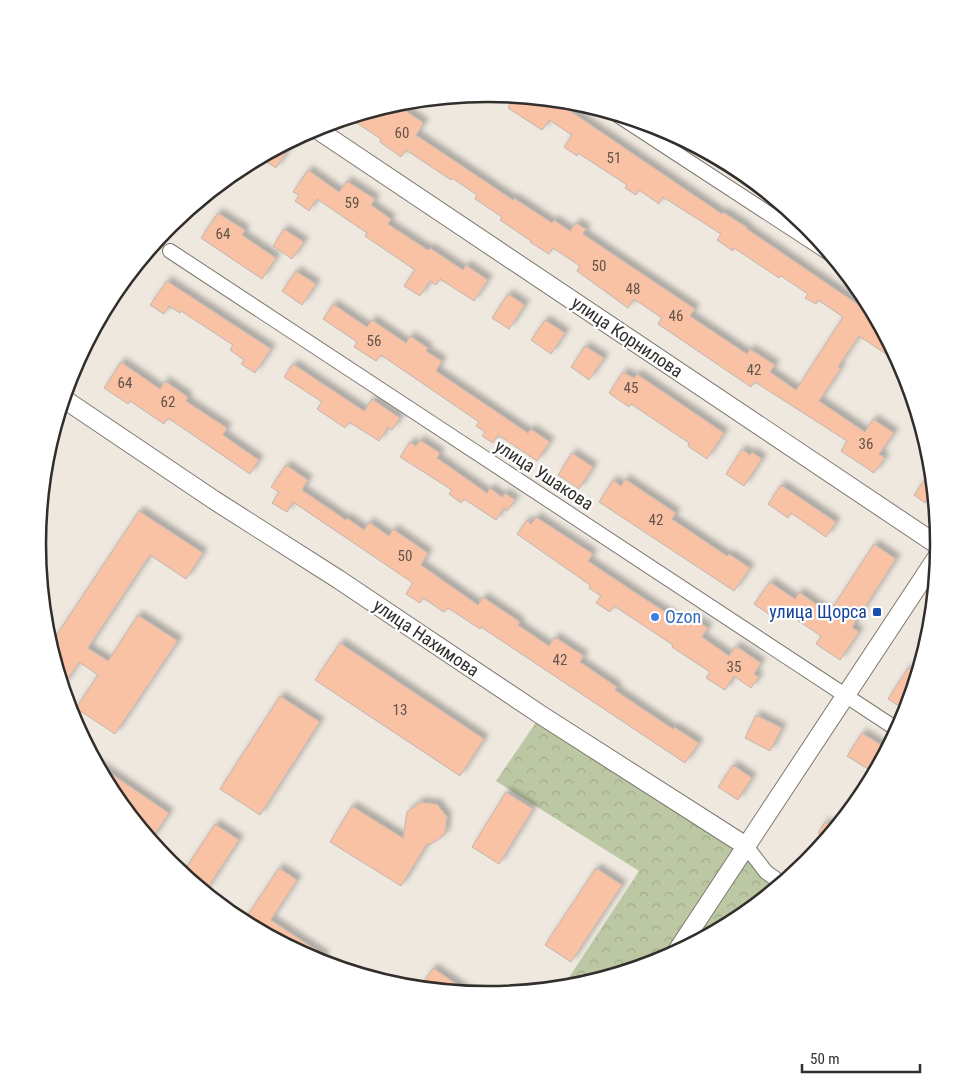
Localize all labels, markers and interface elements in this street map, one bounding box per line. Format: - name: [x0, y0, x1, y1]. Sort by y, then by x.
- house number: 60: [395, 124, 409, 142]
- house number: 51: [607, 149, 621, 167]
- house number: 59: [345, 194, 359, 212]
- house number: 64: [216, 225, 230, 243]
- house number: 50: [592, 257, 606, 275]
- house number: 48: [626, 280, 640, 298]
- street label: улица Корнилова: [568, 292, 687, 382]
- house number: 46: [669, 307, 683, 325]
- house number: 56: [367, 332, 381, 350]
- house number: 42: [747, 361, 761, 379]
- house number: 64: [118, 374, 132, 392]
- house number: 45: [624, 379, 638, 397]
- house number: 62: [161, 393, 175, 411]
- street label: улица Ушакова: [491, 435, 597, 514]
- house number: 36: [859, 435, 873, 453]
- house number: 42: [649, 511, 663, 529]
- house number: 50: [398, 547, 412, 565]
- street label: улица Нахимова: [369, 595, 483, 681]
- place label: улица Щорса: [769, 601, 867, 622]
- place label: Ozon: [665, 606, 701, 627]
- marker: улица Щорса: [871, 606, 883, 618]
- marker: Ozon: [649, 611, 661, 623]
- house number: 42: [553, 651, 567, 669]
- house number: 35: [727, 658, 741, 676]
- house number: 13: [393, 701, 407, 719]
- scale bar: [802, 1042, 920, 1074]
- text: 50 m: [810, 1050, 840, 1068]

